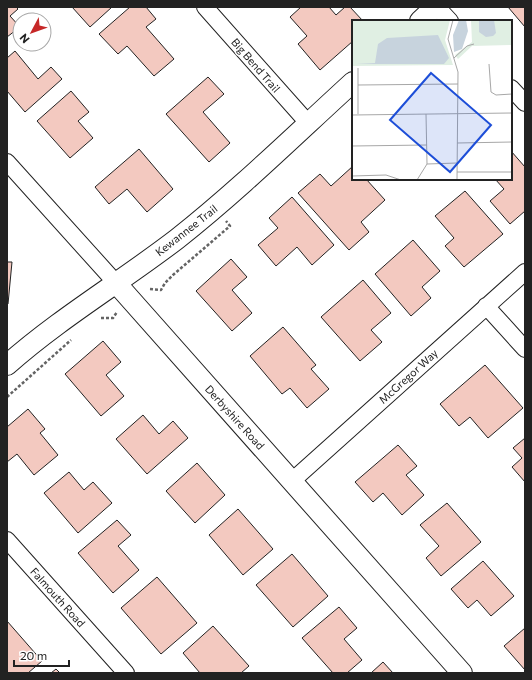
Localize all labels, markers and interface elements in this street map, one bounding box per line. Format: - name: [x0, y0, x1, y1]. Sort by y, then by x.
- north arrow: [12, 12, 52, 52]
- inset map: [352, 20, 512, 180]
- text: N: [16, 32, 32, 46]
- street label: Big Bend Trail: [229, 35, 283, 95]
- street label: Kewannee Trail: [152, 202, 220, 258]
- street label: McGregor Way: [376, 346, 440, 406]
- street label: Derbyshire Road: [203, 382, 267, 452]
- street label: Falmouth Road: [28, 565, 88, 629]
- scale bar: [14, 642, 69, 668]
- text: 20 m: [20, 648, 47, 662]

